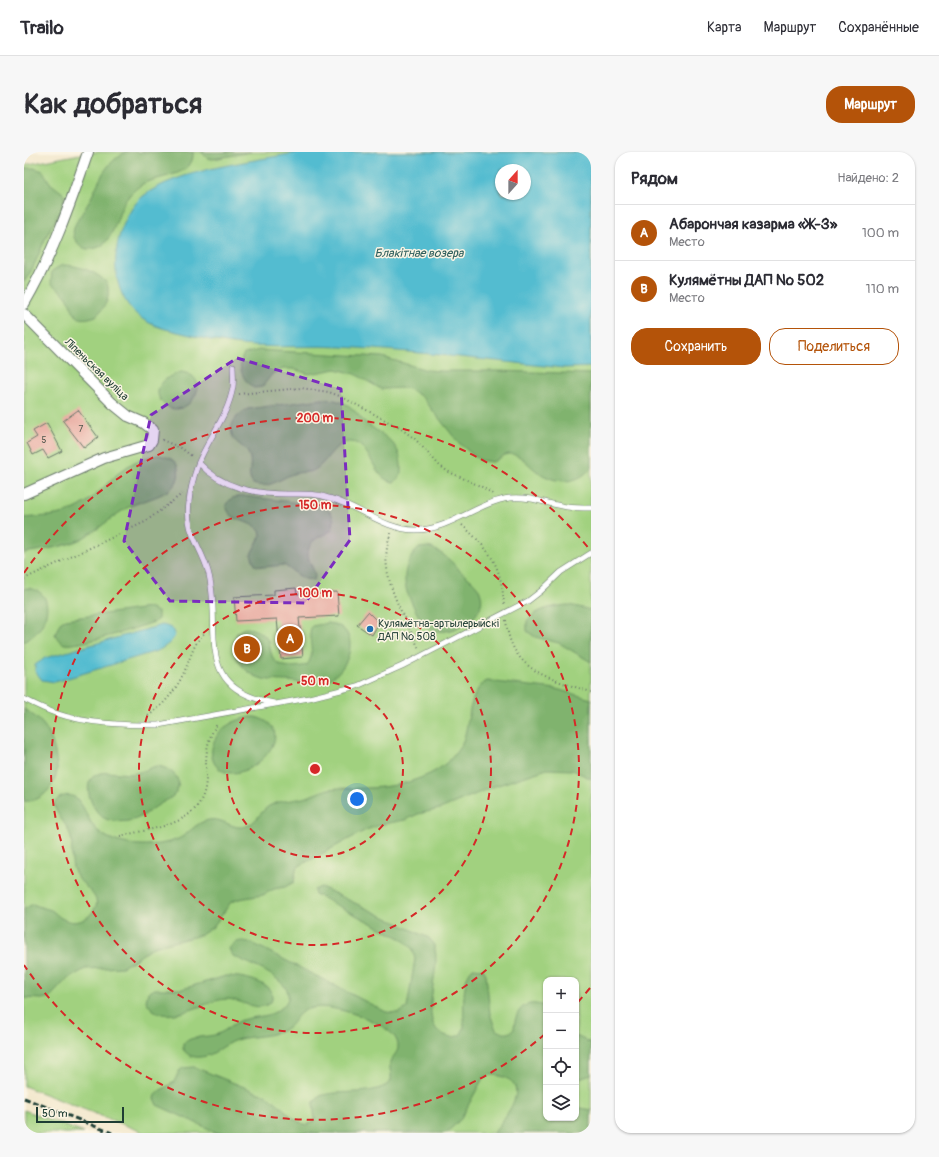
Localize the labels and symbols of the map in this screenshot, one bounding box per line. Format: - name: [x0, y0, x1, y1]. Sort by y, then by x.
- north arrow: [495, 164, 531, 200]
- water label: Блакітнае возера: [375, 246, 465, 261]
- street label: Ліпеньская вуліца: [61, 335, 131, 403]
- text: 200 m: [297, 411, 334, 426]
- house number: 7: [79, 424, 84, 435]
- house number: 5: [42, 435, 47, 446]
- text: 150 m: [299, 498, 332, 513]
- text: 100 m: [298, 586, 333, 601]
- place label: Кулямётна-артылерыйскі ДАП № 508: [377, 617, 499, 643]
- pin: A: [277, 624, 303, 654]
- marker: Кулямётна-артылерыйскі ДАП № 508: [365, 624, 375, 634]
- pin: B: [234, 634, 260, 664]
- text: 50 m: [301, 674, 329, 689]
- centre of rings: [308, 762, 322, 776]
- your location: [347, 789, 367, 809]
- scale bar: [36, 1105, 124, 1124]

